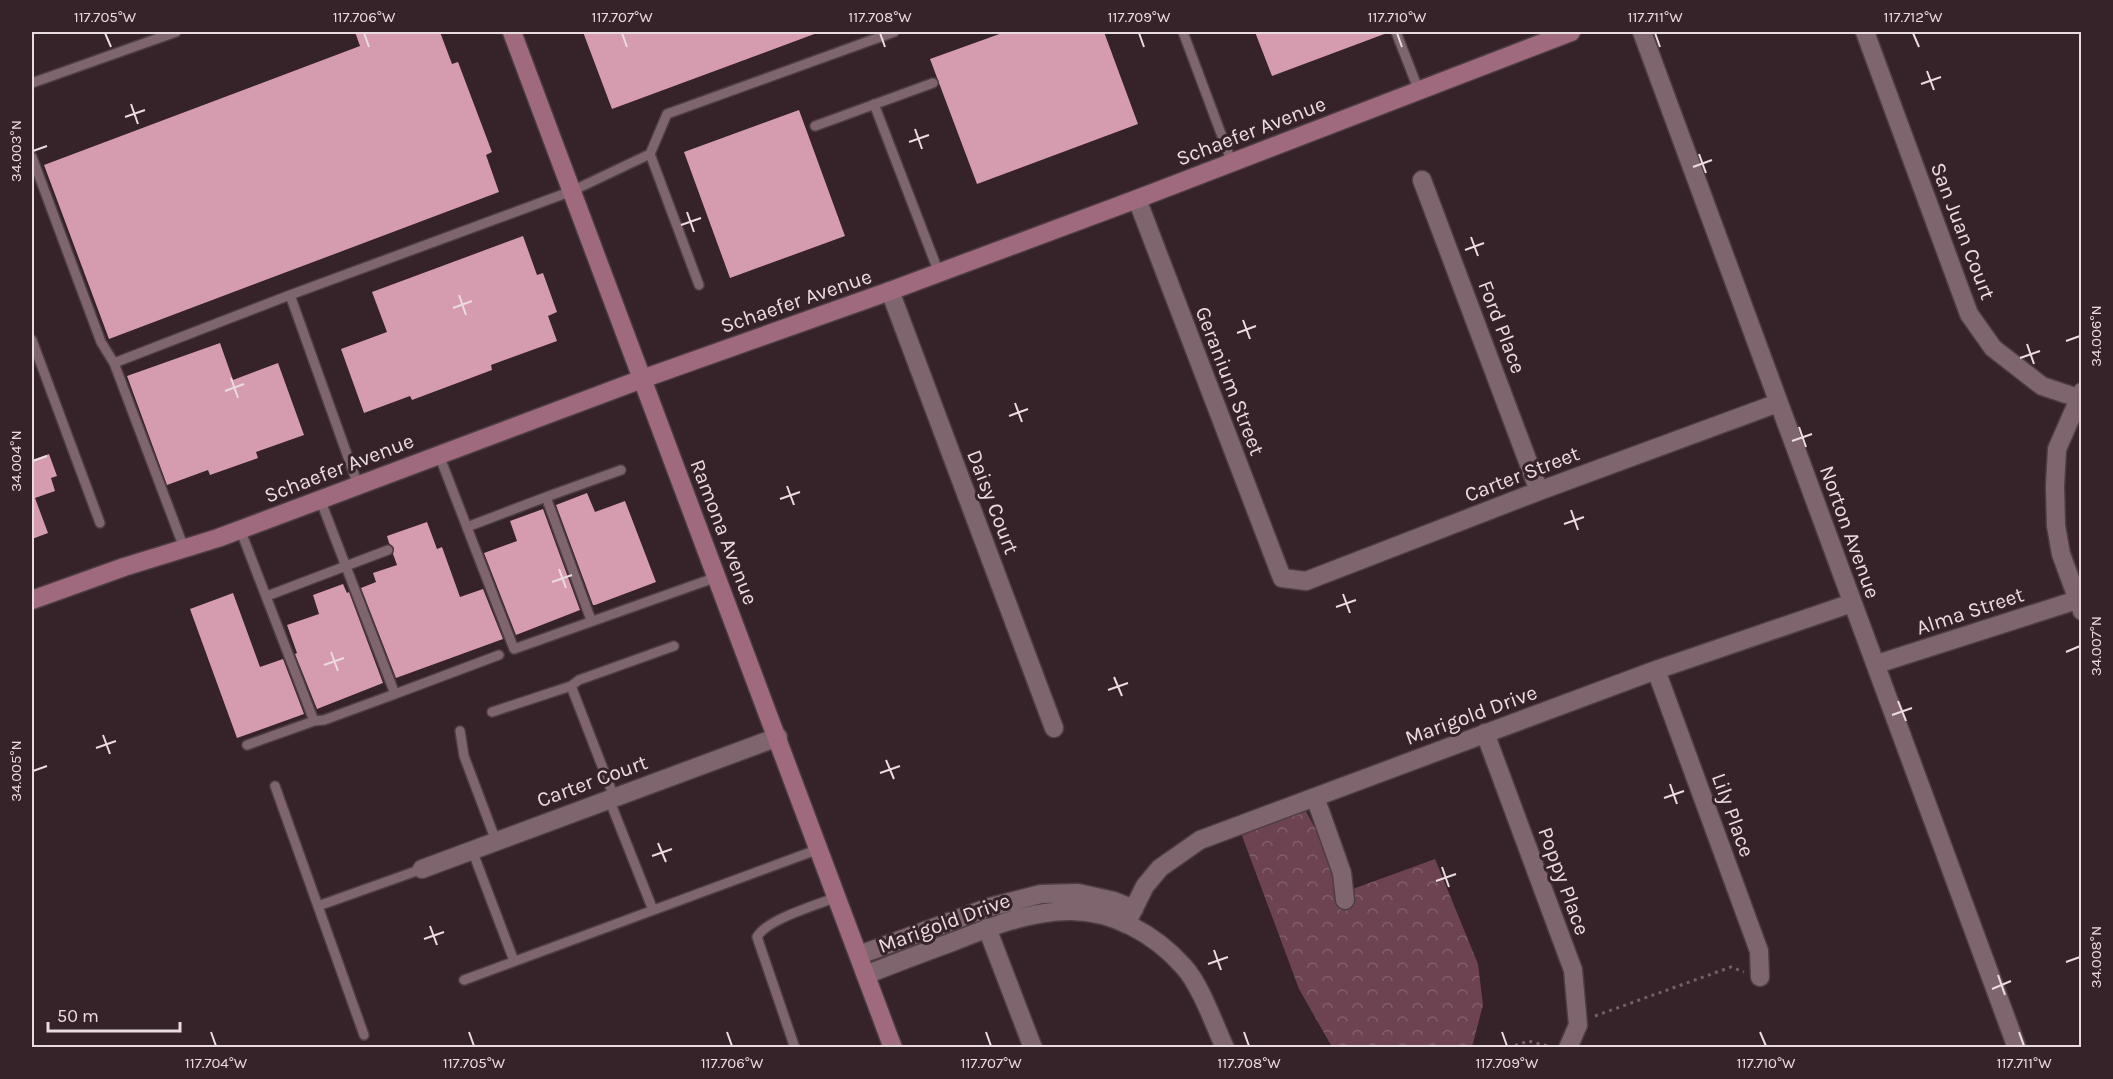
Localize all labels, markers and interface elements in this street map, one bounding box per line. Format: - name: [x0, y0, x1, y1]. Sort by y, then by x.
- text: 117.705°W: [74, 8, 137, 26]
- text: 117.706°W: [333, 8, 396, 26]
- text: 117.707°W: [591, 8, 653, 26]
- text: 117.708°W: [848, 8, 912, 26]
- text: 117.709°W: [1108, 8, 1171, 26]
- text: 117.710°W: [1367, 8, 1427, 26]
- text: 117.711°W: [1627, 8, 1683, 26]
- text: 117.712°W: [1884, 8, 1943, 26]
- street label: Schaefer Avenue: [1173, 91, 1329, 171]
- text: 34.003°N: [7, 120, 25, 182]
- street label: San Juan Court: [1926, 159, 2000, 303]
- street label: Schaefer Avenue: [717, 264, 875, 338]
- street label: Ford Place: [1473, 277, 1531, 377]
- street label: Geranium Street: [1191, 303, 1269, 459]
- text: 34.006°N: [2087, 305, 2105, 367]
- street label: Schaefer Avenue: [261, 428, 417, 508]
- text: 34.004°N: [7, 430, 25, 492]
- street label: Carter Street: [1461, 441, 1583, 507]
- street label: Daisy Court: [962, 447, 1024, 558]
- street label: Ramona Avenue: [685, 456, 763, 608]
- street label: Norton Avenue: [1815, 462, 1885, 602]
- street label: Alma Street: [1913, 582, 2027, 640]
- text: 34.007°N: [2087, 616, 2105, 676]
- street label: Marigold Drive: [1402, 680, 1540, 750]
- text: 34.005°N: [7, 740, 25, 802]
- street label: Carter Court: [533, 750, 651, 812]
- street label: Lily Place: [1707, 770, 1759, 860]
- street label: Poppy Place: [1533, 824, 1595, 938]
- street label: Marigold Drive: [875, 888, 1013, 958]
- text: 34.008°N: [2087, 926, 2105, 988]
- scale bar: [48, 995, 180, 1033]
- text: 50 m: [57, 1005, 99, 1027]
- text: 117.704°W: [185, 1054, 248, 1072]
- text: 117.705°W: [443, 1054, 506, 1072]
- text: 117.706°W: [701, 1054, 764, 1072]
- text: 117.707°W: [960, 1054, 1022, 1072]
- text: 117.708°W: [1217, 1054, 1281, 1072]
- text: 117.709°W: [1476, 1054, 1539, 1072]
- text: 117.710°W: [1736, 1054, 1796, 1072]
- text: 117.711°W: [1996, 1054, 2052, 1072]

